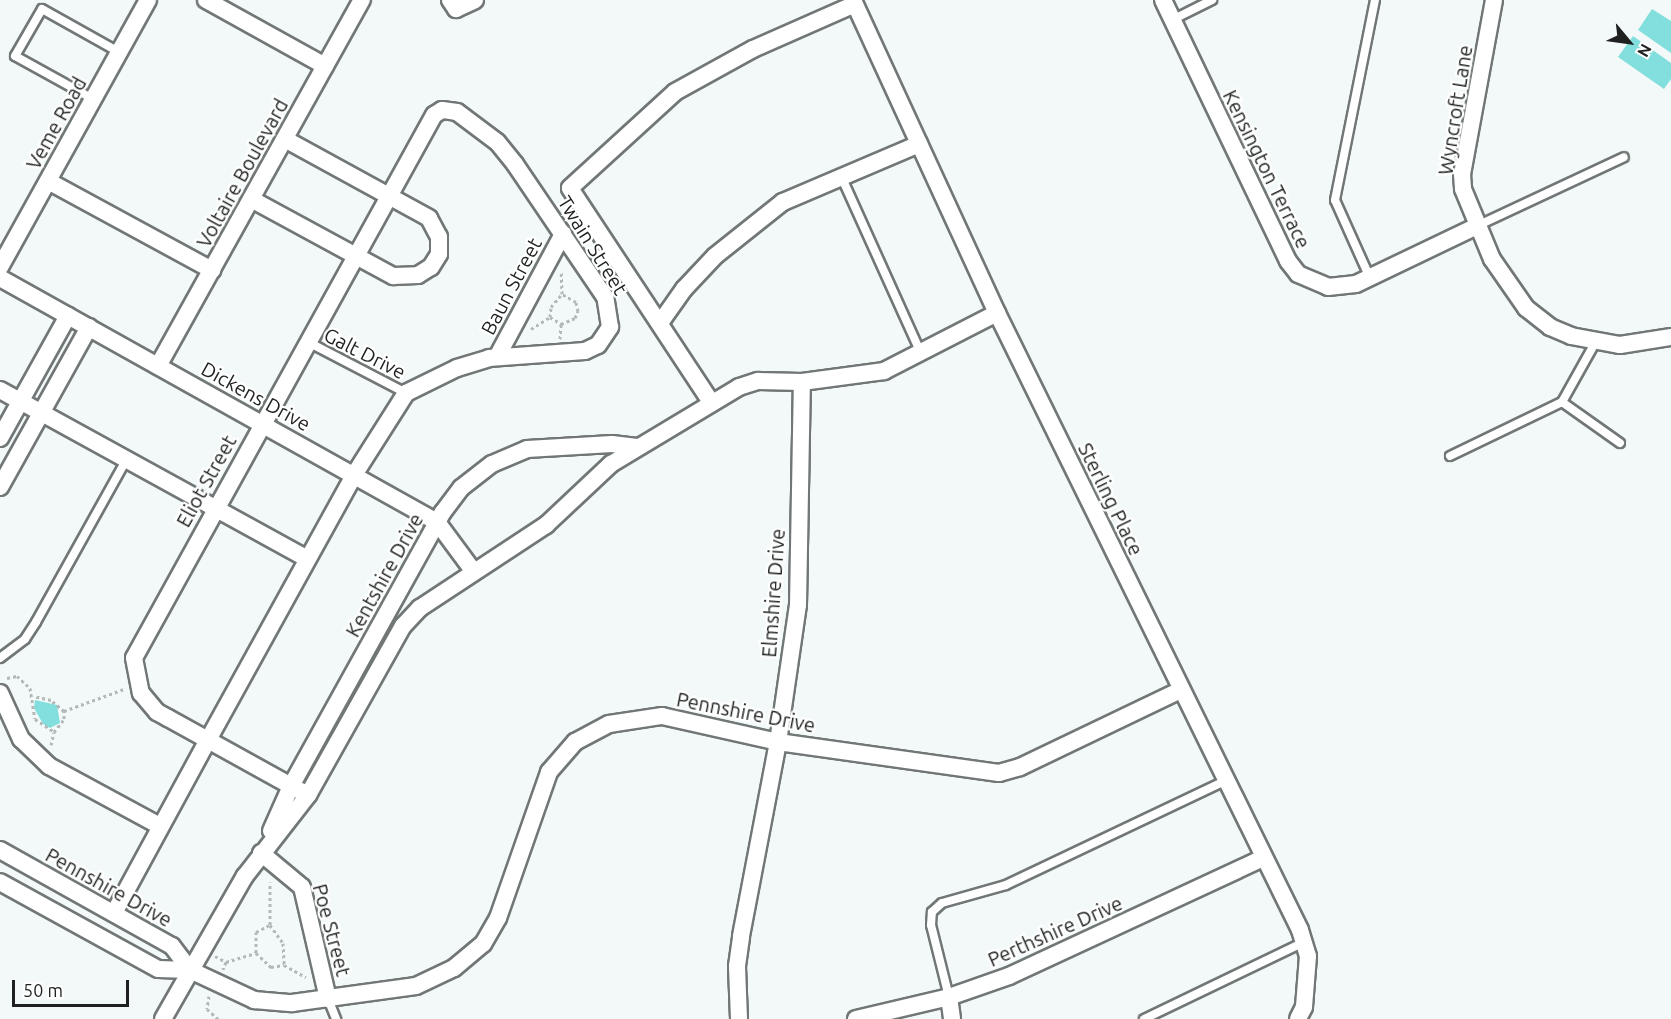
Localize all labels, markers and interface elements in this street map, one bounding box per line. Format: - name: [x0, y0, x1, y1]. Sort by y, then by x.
- north arrow: [1599, 12, 1659, 72]
- text: N: [1634, 41, 1656, 60]
- street label: Wyncroft Lane: [1433, 43, 1477, 177]
- street label: Veme Road: [21, 73, 91, 173]
- street label: Kensington Terrace: [1218, 86, 1316, 252]
- street label: Voltaire Boulevard: [191, 94, 293, 252]
- street label: Twain Street: [553, 191, 633, 299]
- street label: Baun Street: [475, 233, 547, 339]
- street label: Galt Drive: [320, 322, 410, 384]
- street label: Dickens Drive: [197, 356, 315, 436]
- street label: Eliot Street: [171, 431, 241, 531]
- street label: Sterling Place: [1073, 439, 1149, 559]
- street label: Kentshire Drive: [340, 509, 428, 641]
- street label: Elmshire Drive: [757, 528, 789, 658]
- street label: Pennshire Drive: [675, 687, 817, 737]
- street label: Pennshire Drive: [42, 842, 176, 932]
- street label: Poe Street: [308, 881, 356, 979]
- street label: Perthshire Drive: [984, 891, 1126, 971]
- scale bar: [15, 968, 132, 1006]
- text: 50 m: [23, 980, 63, 1000]

